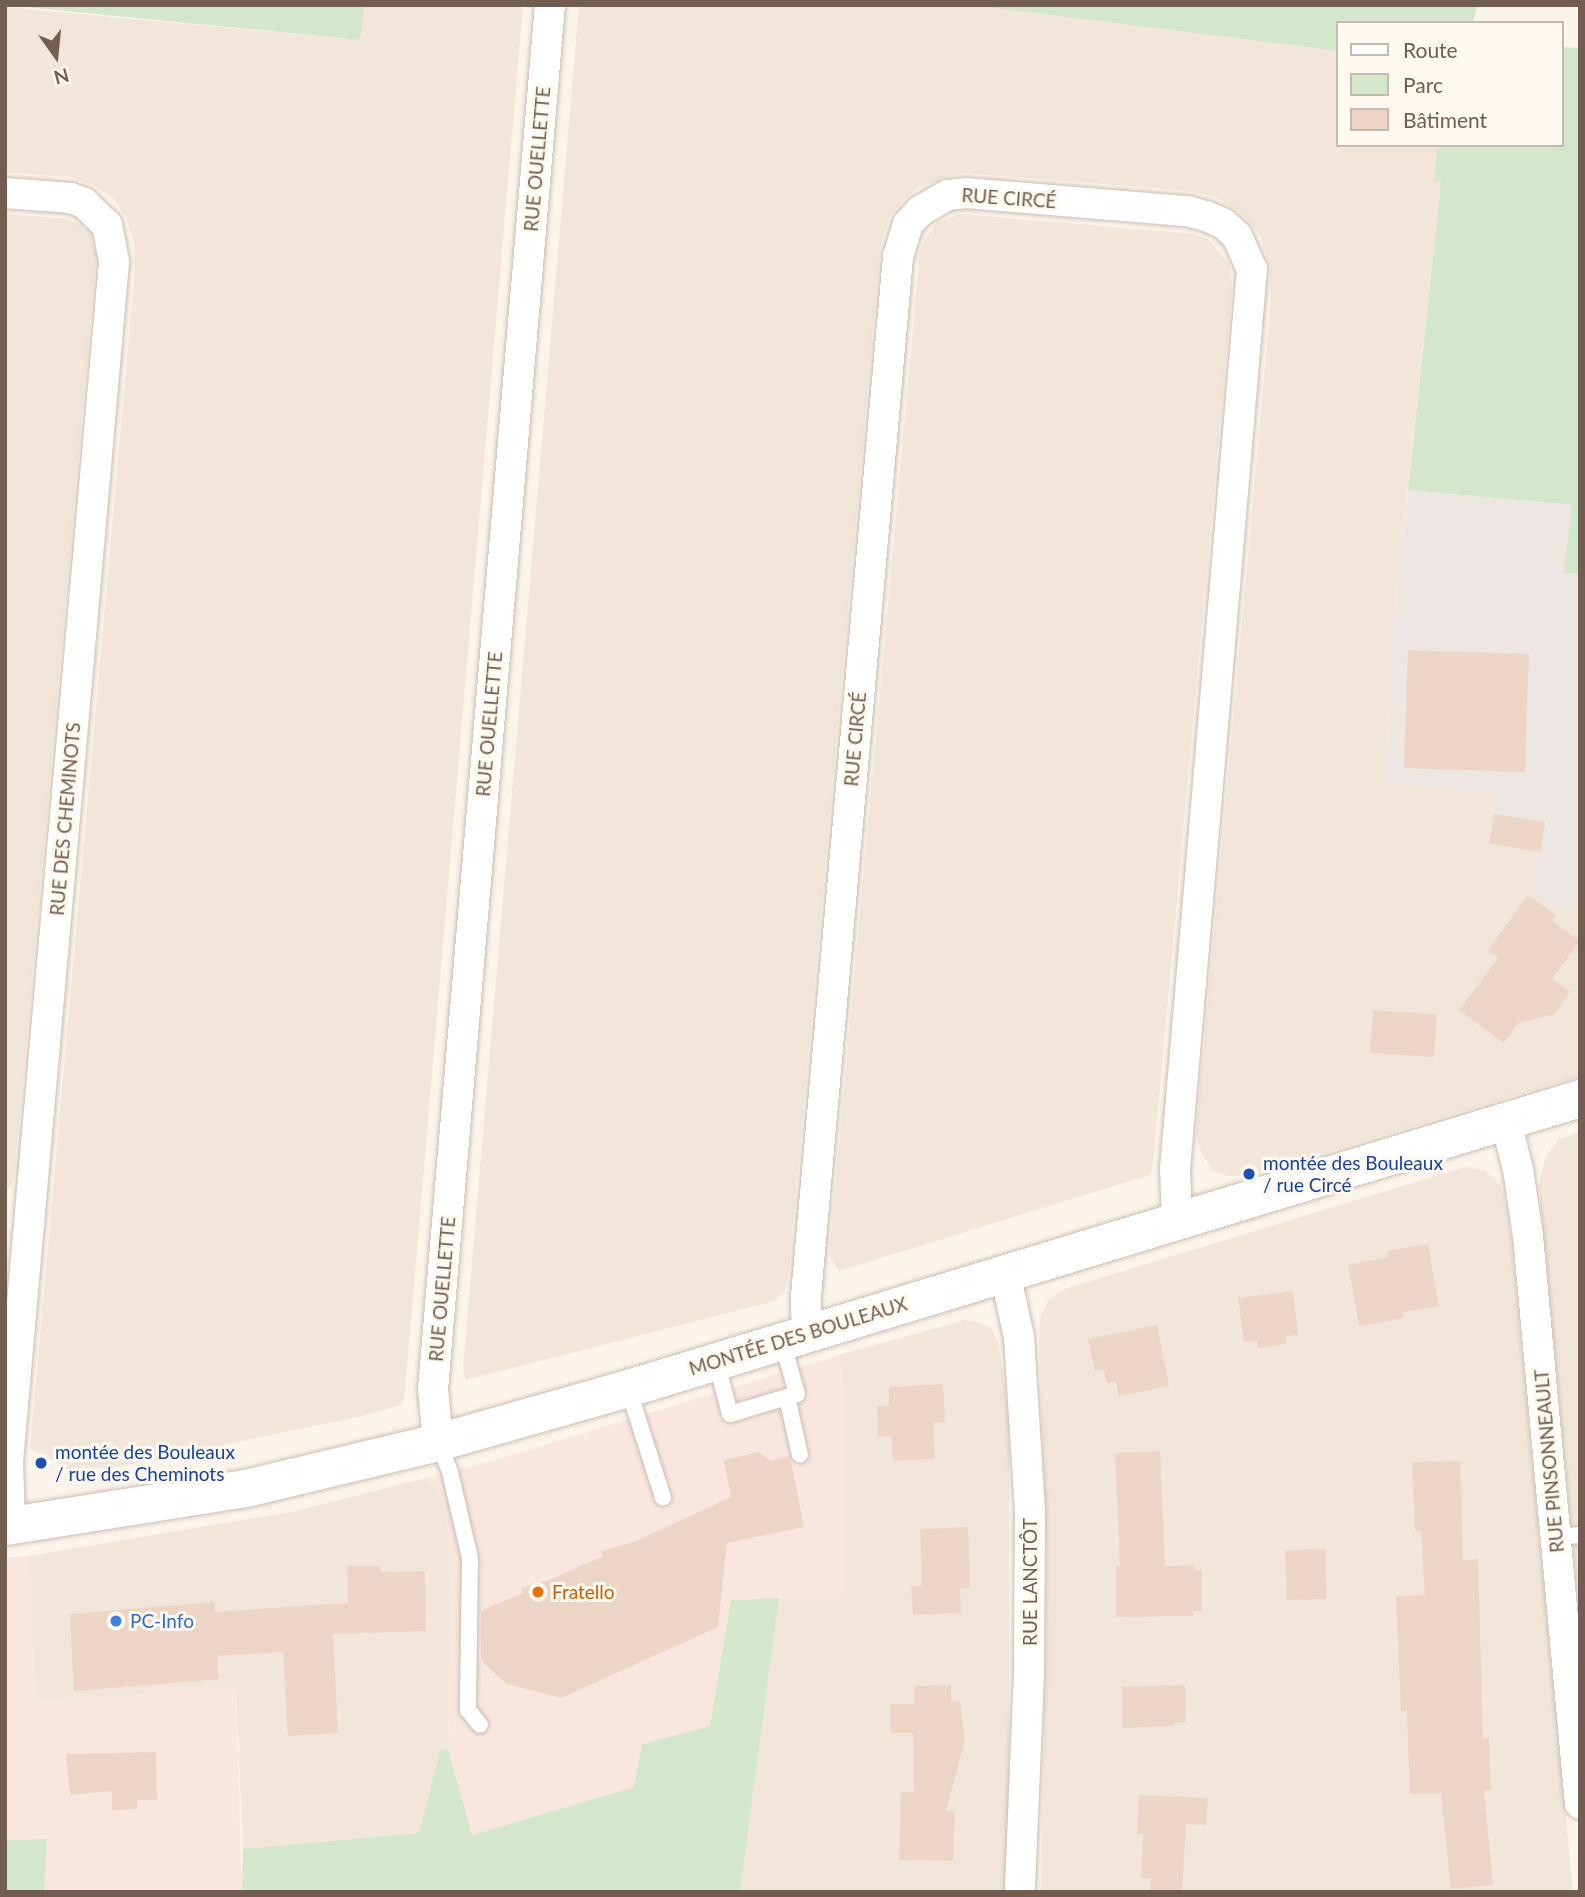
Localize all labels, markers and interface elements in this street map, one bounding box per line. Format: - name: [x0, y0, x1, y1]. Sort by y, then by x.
- north arrow: [21, 21, 91, 91]
- legend: [1336, 21, 1564, 147]
- text: Route: [1403, 37, 1458, 62]
- text: N: [52, 64, 72, 90]
- text: Parc: [1403, 72, 1443, 97]
- street label: RUE OUELLETTE: [519, 85, 555, 233]
- text: Bâtiment: [1403, 107, 1487, 132]
- street label: RUE CIRCÉ: [961, 183, 1057, 213]
- street label: RUE OUELLETTE: [471, 650, 507, 798]
- street label: RUE CIRCÉ: [839, 691, 871, 787]
- street label: RUE DES CHEMINOTS: [45, 721, 85, 917]
- place label: montée des Bouleaux / rue Circé: [1263, 1152, 1443, 1196]
- marker: montée des Bouleaux / rue Circé: [1241, 1166, 1257, 1182]
- street label: RUE OUELLETTE: [424, 1215, 460, 1363]
- street label: MONTÉE DES BOULEAUX: [686, 1292, 910, 1380]
- street label: RUE PINSONNEAULT: [1530, 1368, 1568, 1554]
- place label: montée des Bouleaux / rue des Cheminots: [55, 1441, 235, 1485]
- marker: montée des Bouleaux / rue des Cheminots: [33, 1455, 49, 1471]
- street label: RUE LANCTÔT: [1019, 1518, 1041, 1646]
- place label: Fratello: [552, 1581, 615, 1603]
- marker: Fratello: [530, 1584, 546, 1600]
- place label: PC-Info: [130, 1610, 194, 1632]
- marker: PC-Info: [108, 1613, 124, 1629]

